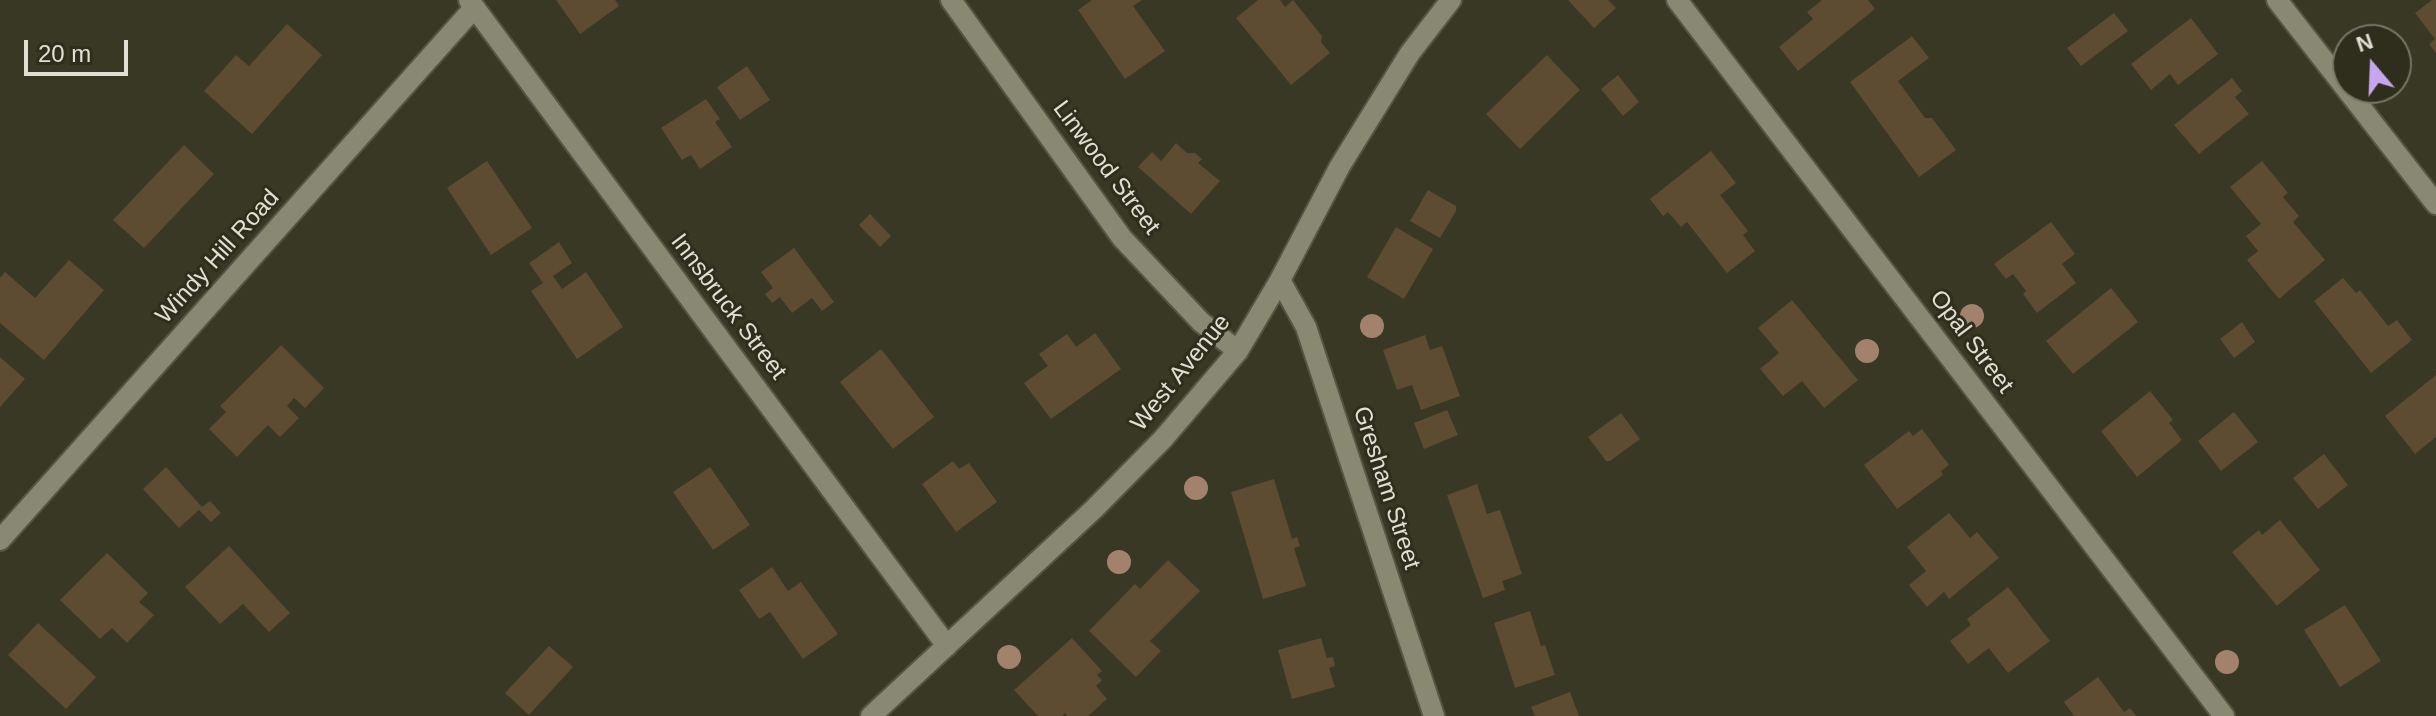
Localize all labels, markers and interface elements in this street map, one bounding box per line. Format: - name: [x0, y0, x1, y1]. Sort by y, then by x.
- scale bar: [28, 24, 132, 74]
- north arrow: [2332, 24, 2412, 104]
- text: N: [2353, 28, 2376, 57]
- text: 20 m: [38, 40, 91, 67]
- street label: Linwood Street: [1046, 95, 1166, 241]
- street label: Windy Hill Road: [150, 184, 286, 330]
- street label: Innsbruck Street: [664, 229, 792, 385]
- street label: Opal Street: [1923, 285, 2019, 399]
- street label: West Avenue: [1125, 309, 1237, 437]
- street label: Gresham Street: [1346, 403, 1426, 573]

